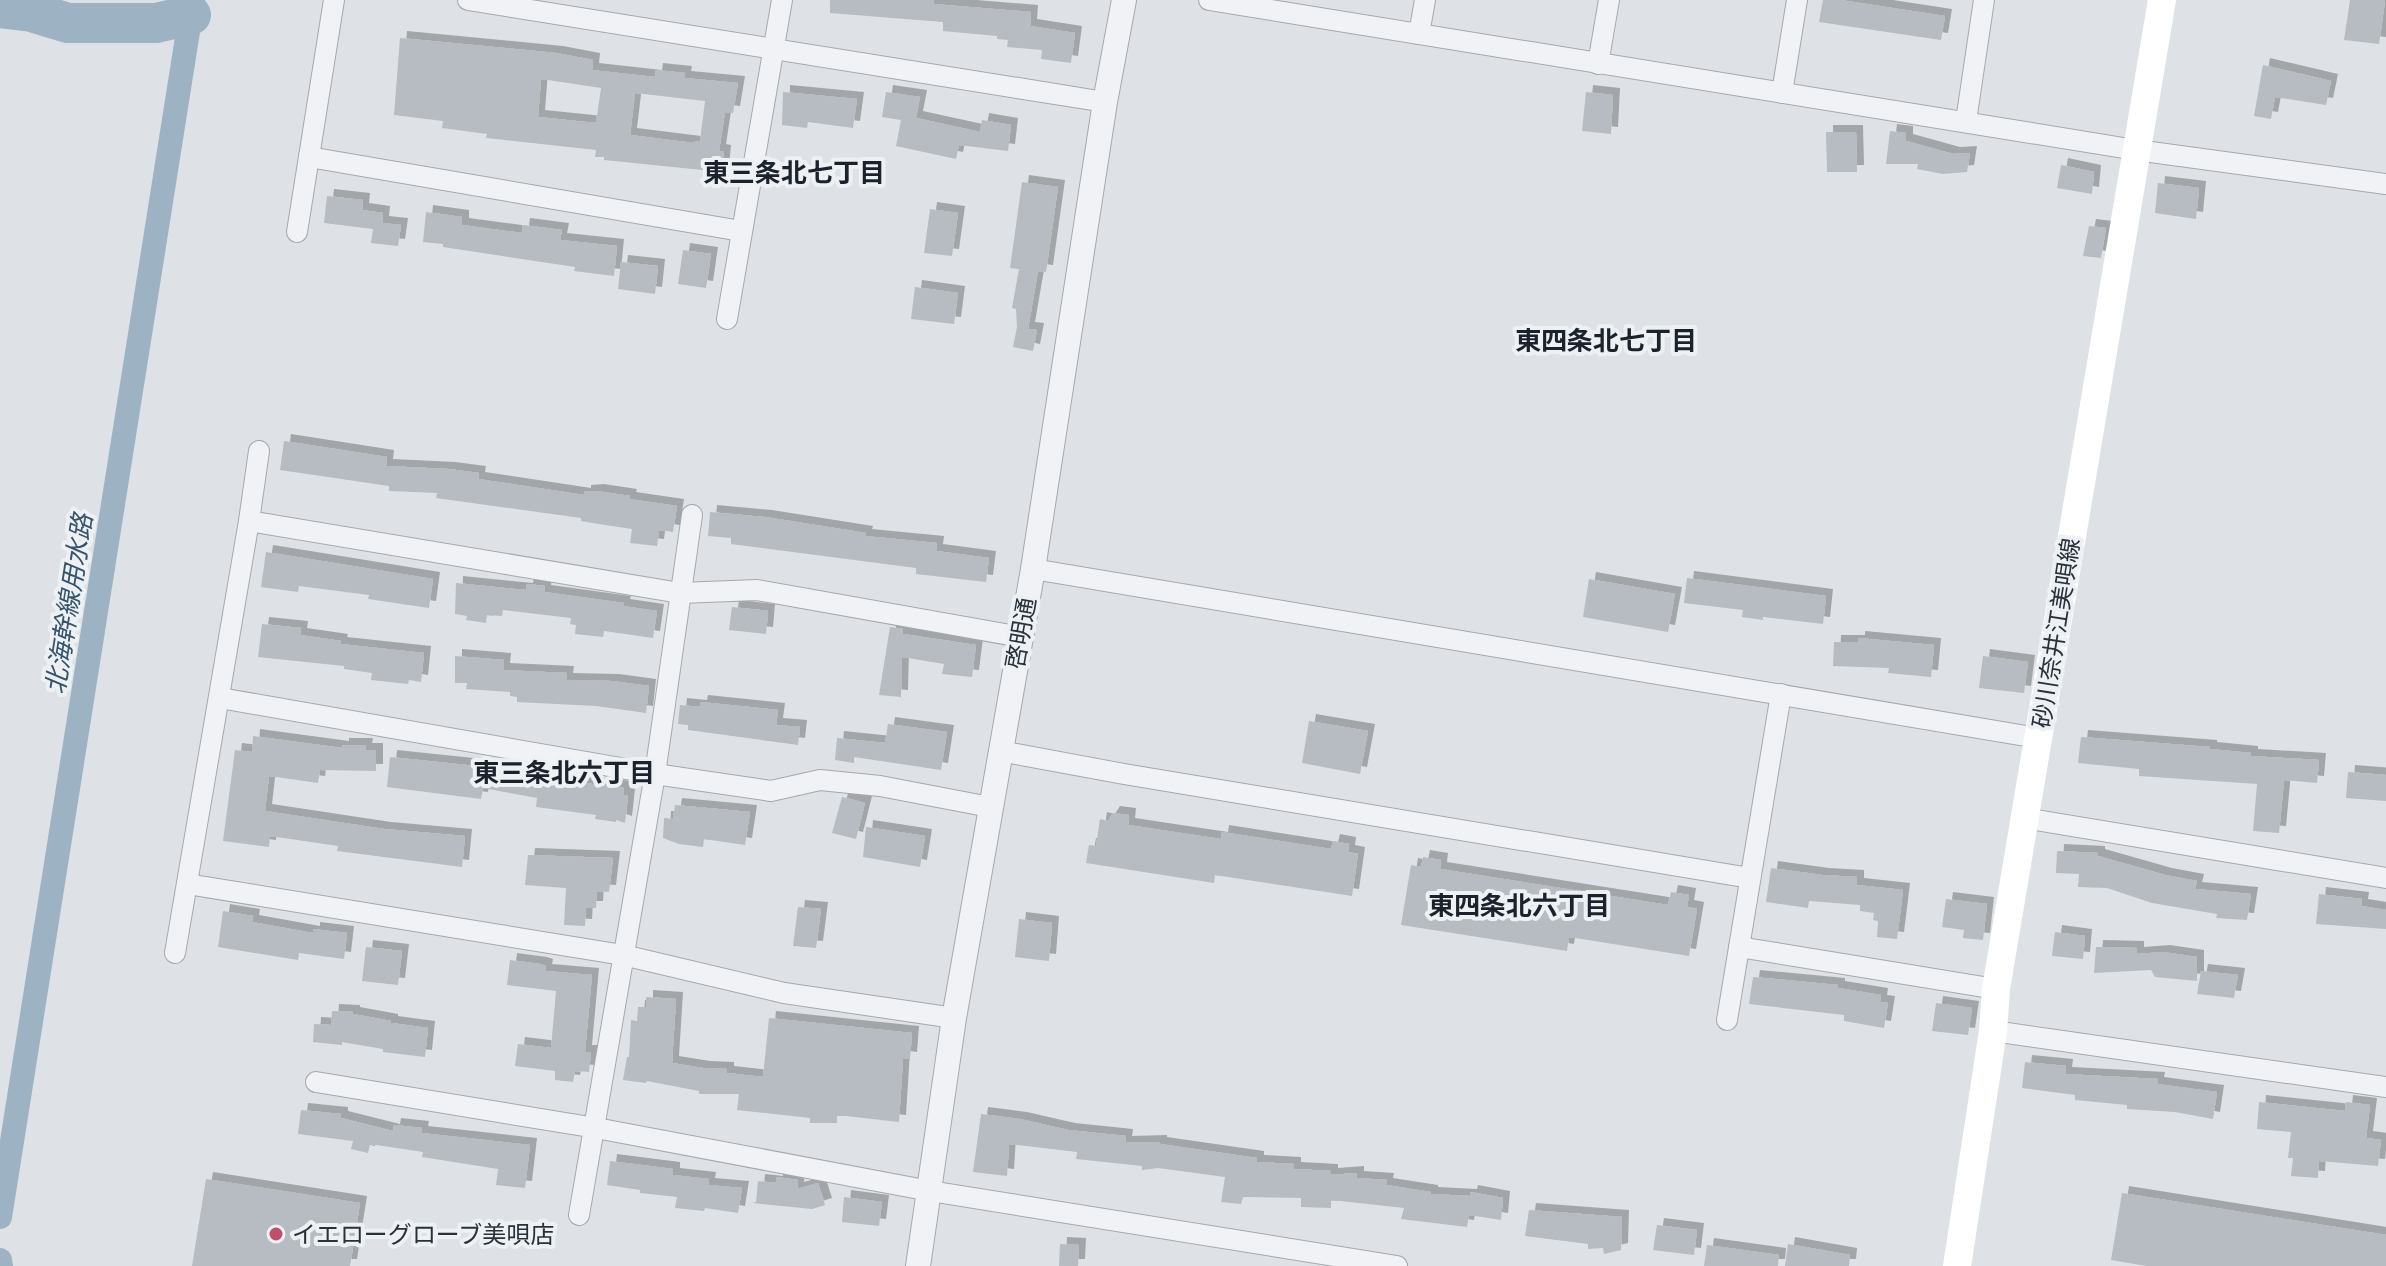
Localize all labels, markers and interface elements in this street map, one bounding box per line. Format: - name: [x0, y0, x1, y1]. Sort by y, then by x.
- district label: 東三条北七丁目: [703, 157, 885, 189]
- district label: 東四条北七丁目: [1515, 325, 1697, 357]
- water label: 北海幹線用水路: [39, 510, 99, 696]
- street label: 砂川奈井江美唄線: [2027, 536, 2085, 730]
- street label: 啓明通: [1000, 595, 1042, 671]
- district label: 東三条北六丁目: [473, 757, 655, 789]
- district label: 東四条北六丁目: [1428, 890, 1610, 922]
- place label: イエローグローブ美唄店: [292, 1220, 554, 1249]
- marker: イエローグローブ美唄店: [267, 1225, 285, 1243]

